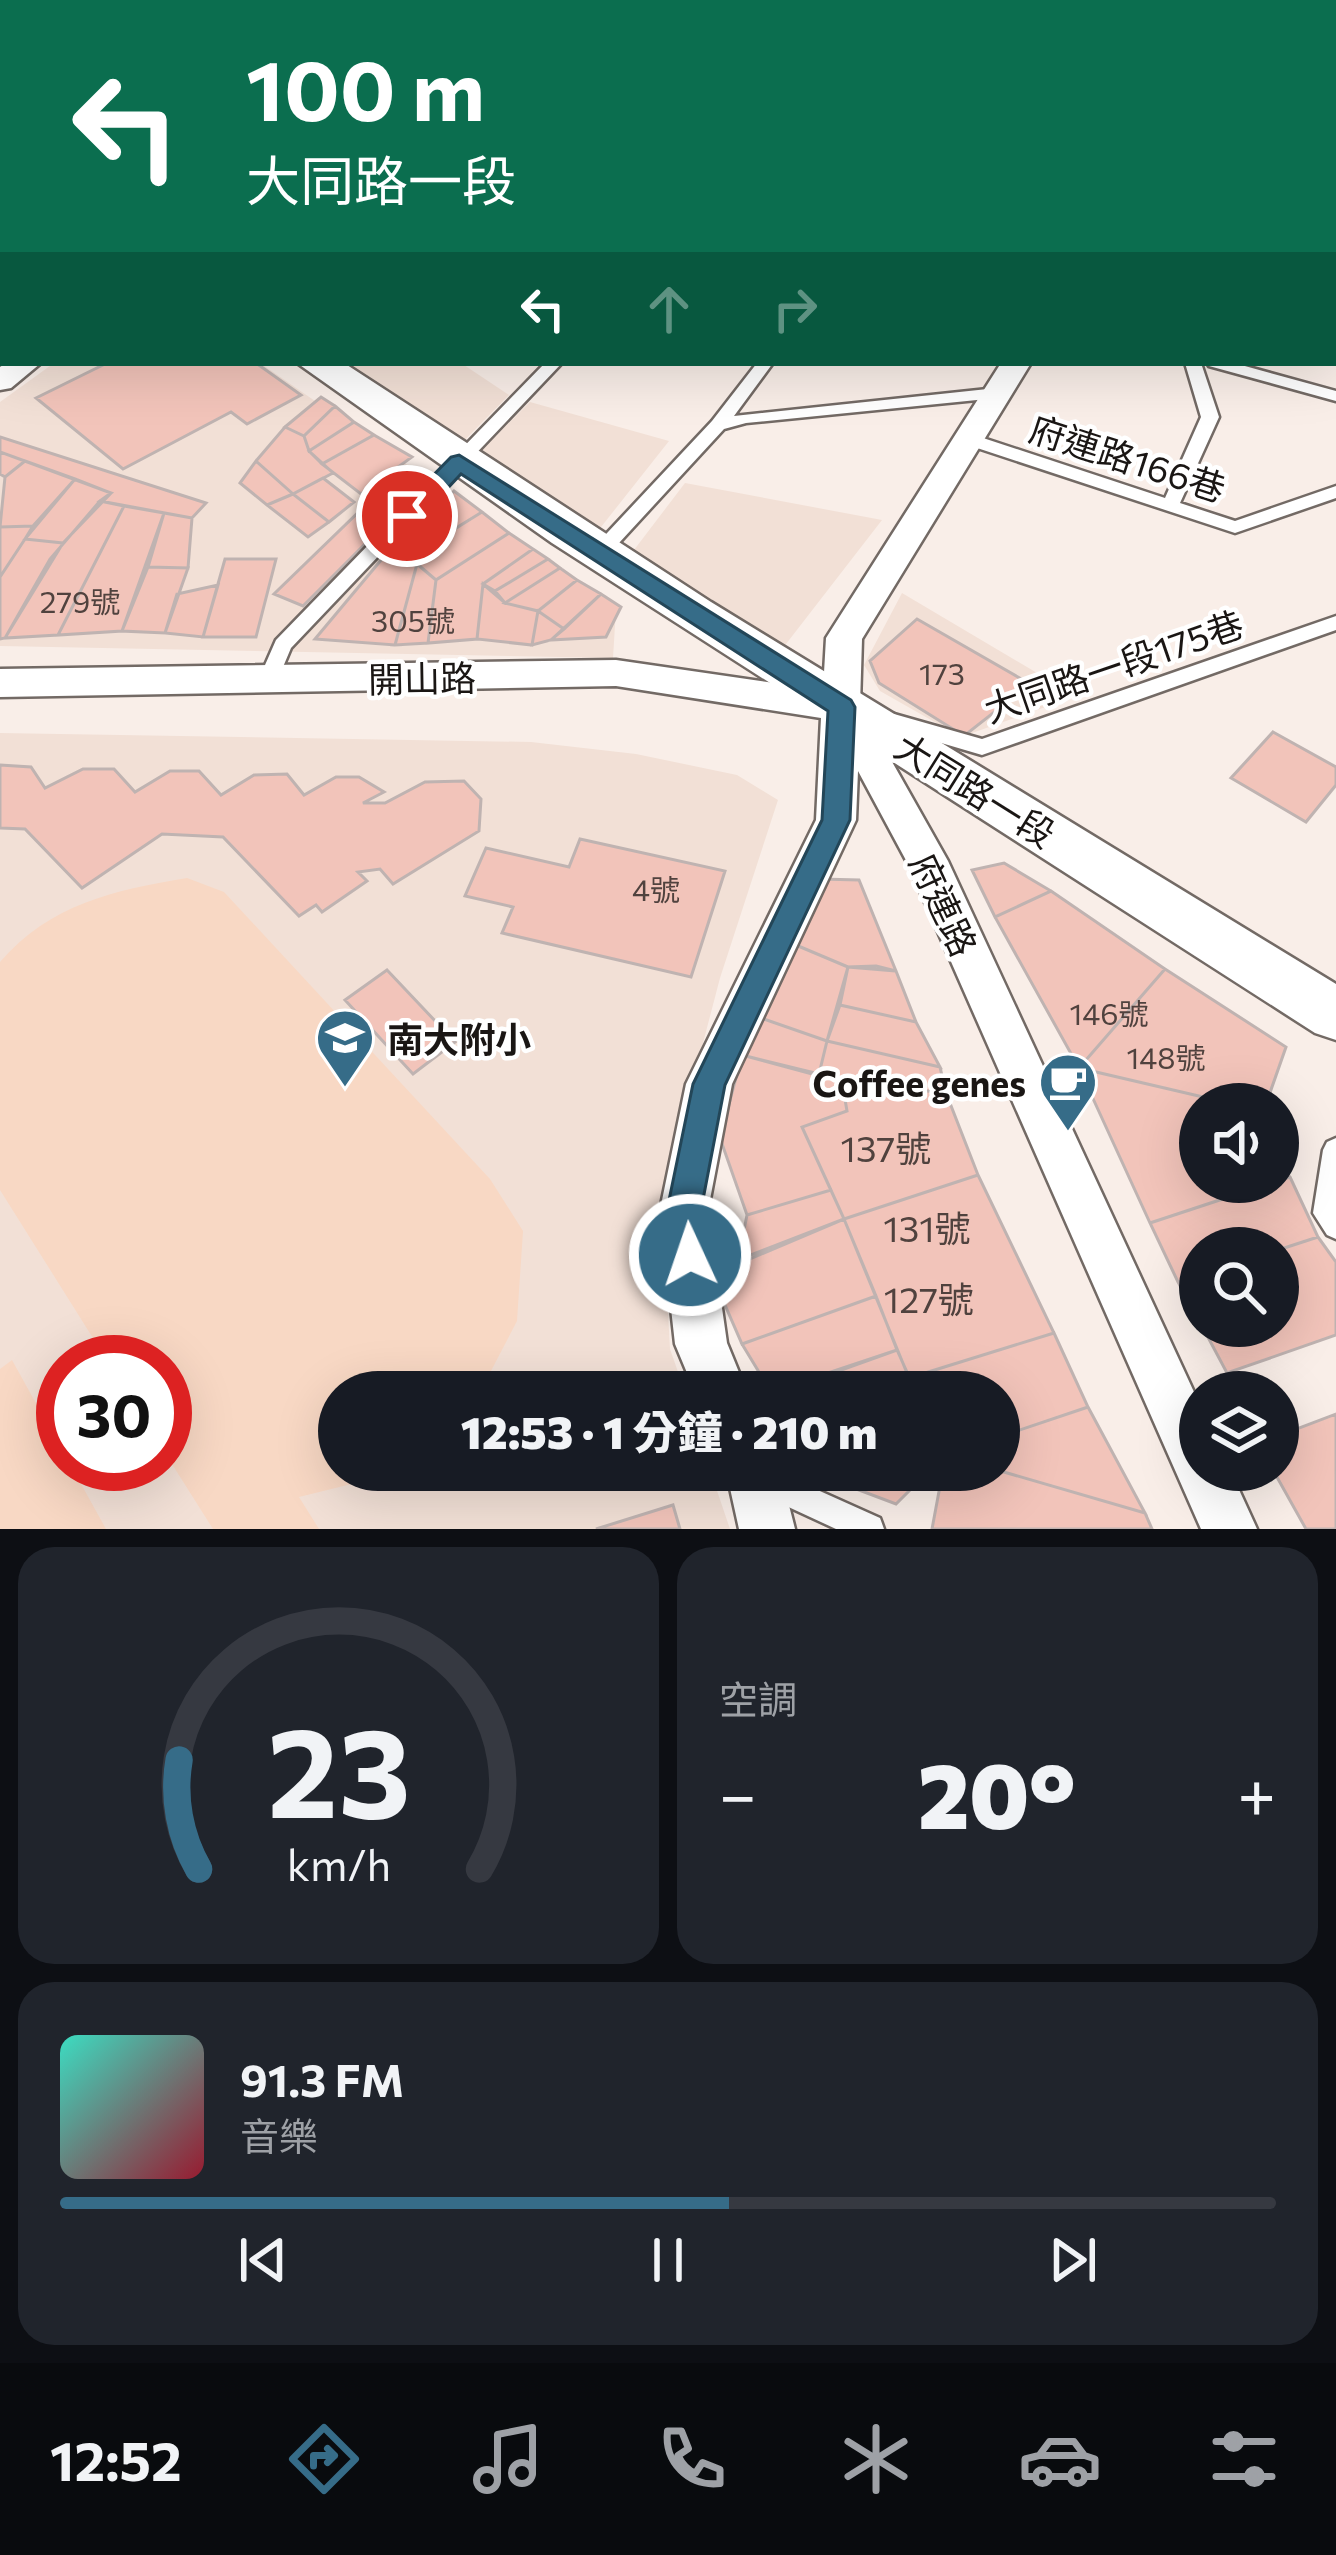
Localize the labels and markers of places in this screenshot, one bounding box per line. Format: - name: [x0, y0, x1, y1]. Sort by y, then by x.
- pin: [356, 465, 458, 567]
- school or university icon: 南大附小: [314, 1007, 376, 1089]
- place label: 南大附小: [387, 1016, 531, 1060]
- cafe icon: Coffee genes: [1037, 1051, 1099, 1133]
- place label: Coffee genes: [812, 1060, 1026, 1104]

